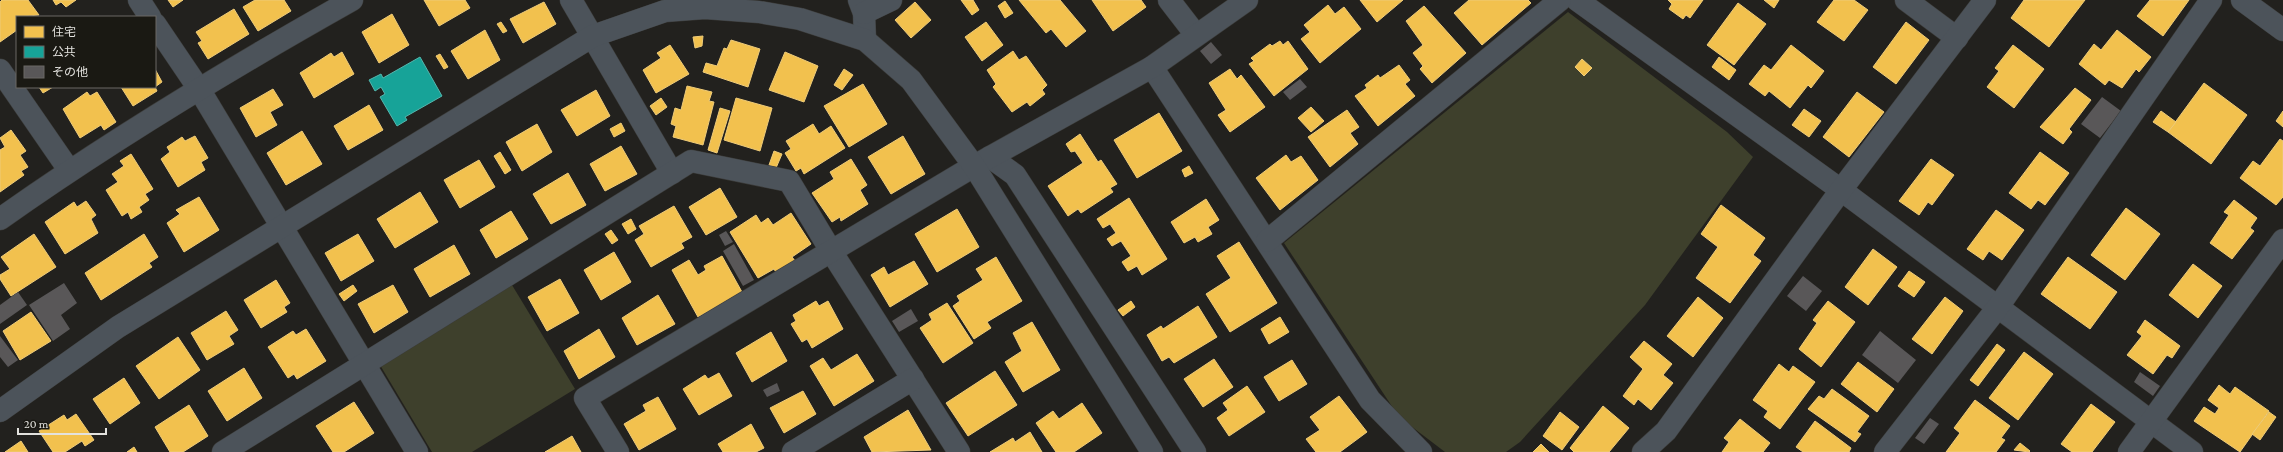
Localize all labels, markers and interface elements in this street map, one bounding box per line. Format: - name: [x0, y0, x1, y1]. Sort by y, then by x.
- legend: [16, 16, 156, 88]
- text: 住宅: [52, 25, 76, 39]
- text: 公共: [52, 45, 76, 59]
- text: その他: [52, 65, 88, 79]
- scale bar: [18, 410, 106, 436]
- text: 20 m: [24, 417, 49, 431]

